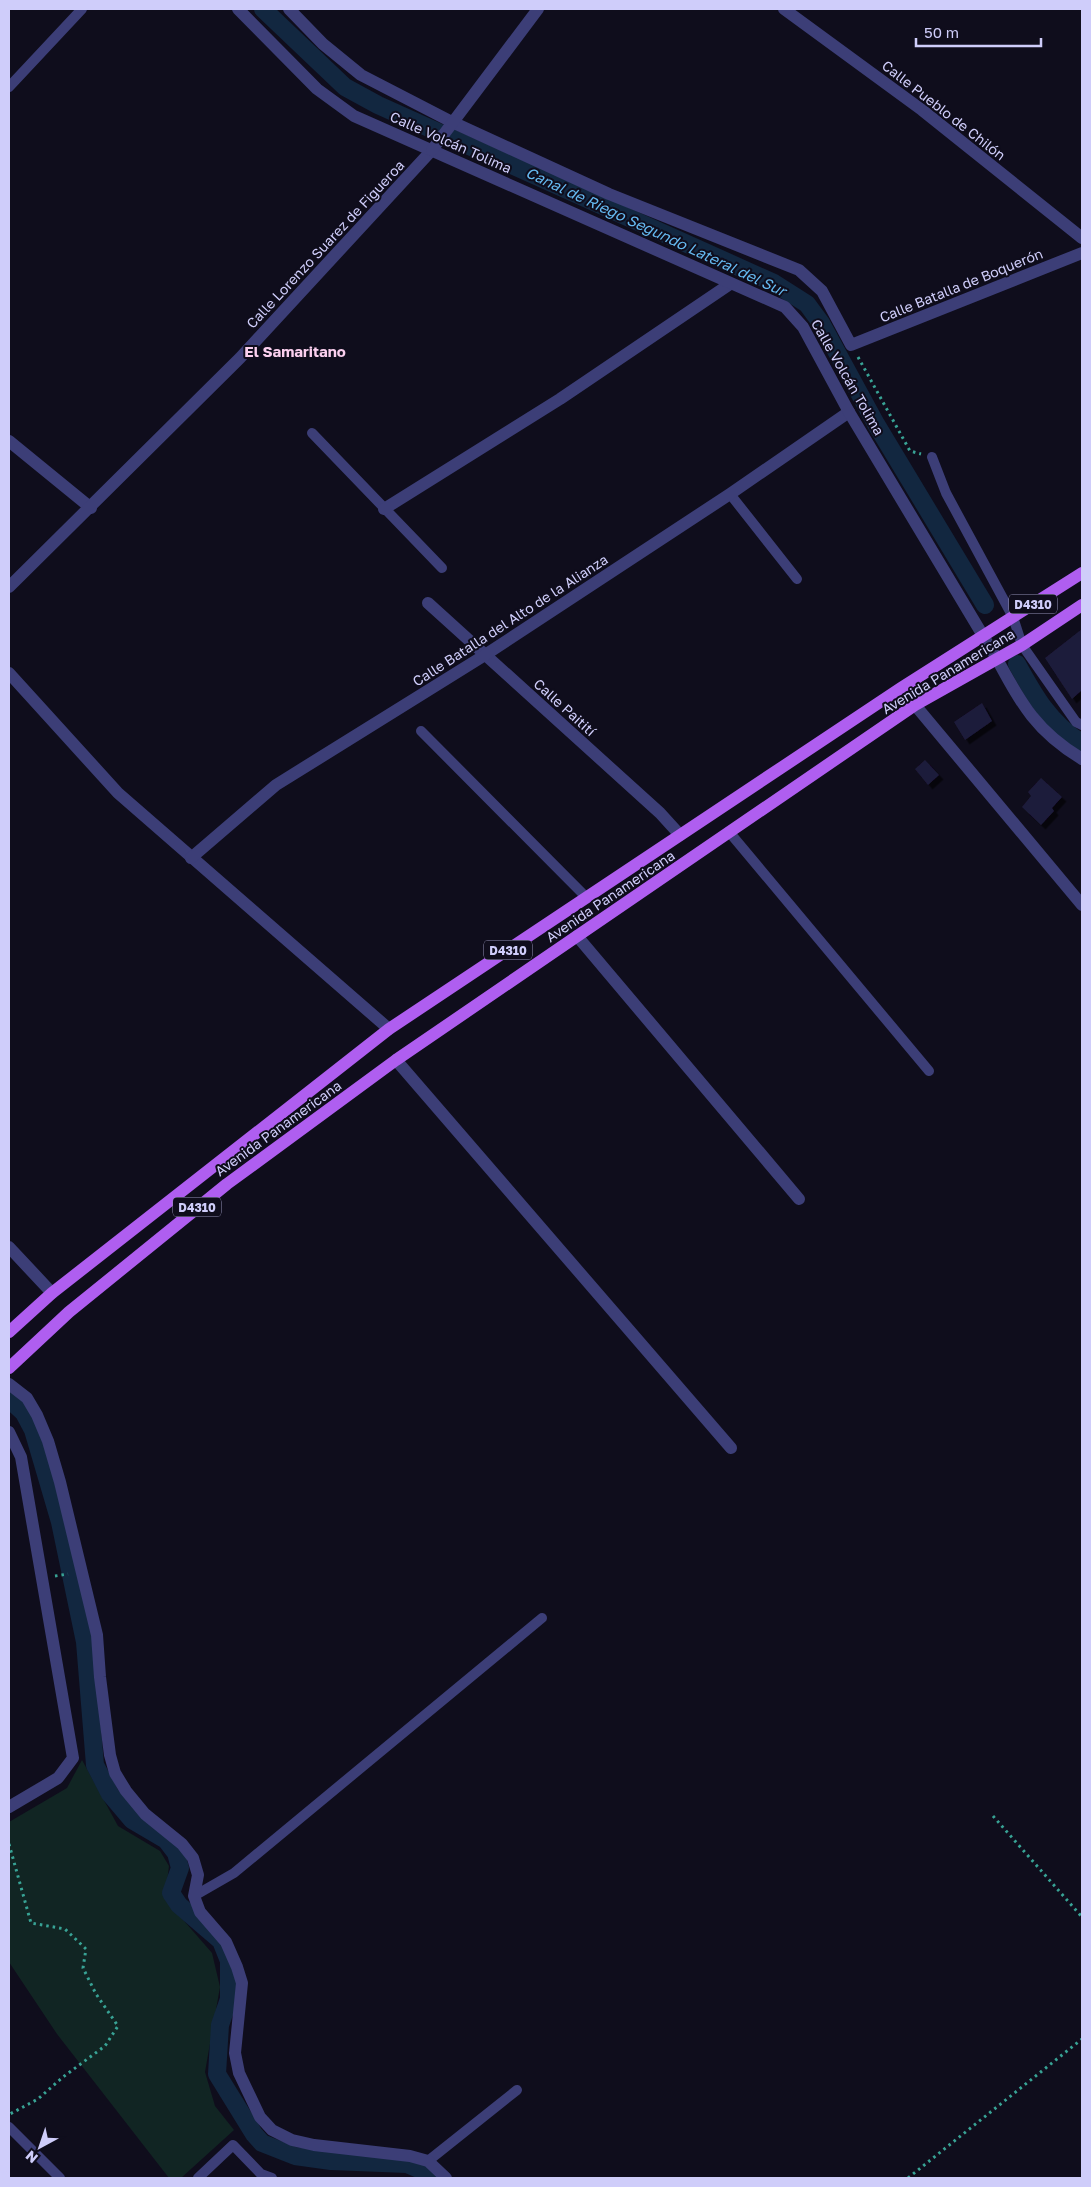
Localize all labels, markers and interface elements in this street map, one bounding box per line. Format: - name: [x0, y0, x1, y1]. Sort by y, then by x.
- scale bar: [916, 15, 1041, 47]
- text: 50 m: [924, 23, 959, 41]
- street label: Calle Pueblo de Chilón: [879, 57, 1009, 163]
- street label: Calle Volcán Tolima: [388, 108, 514, 176]
- street label: Calle Lorenzo Suarez de Figueroa: [242, 156, 408, 332]
- water label: Canal de Riego Segundo Lateral del Sur: [523, 163, 791, 301]
- street label: Calle Batalla de Boquerón: [877, 244, 1045, 326]
- street label: Calle Volcán Tolima: [808, 316, 888, 438]
- district label: El Samaritano: [244, 342, 346, 360]
- street label: Calle Batalla del Alto de la Alianza: [409, 550, 611, 690]
- road number: D4310: [1009, 594, 1057, 614]
- street label: Avenida Panamericana: [879, 625, 1017, 717]
- street label: Calle Paitití: [531, 675, 600, 740]
- street label: Avenida Panamericana: [542, 846, 678, 946]
- road number: D4310: [484, 940, 532, 960]
- street label: Avenida Panamericana: [212, 1076, 344, 1180]
- road number: D4310: [173, 1198, 221, 1216]
- north arrow: [15, 2122, 65, 2172]
- text: N: [22, 2147, 41, 2167]

